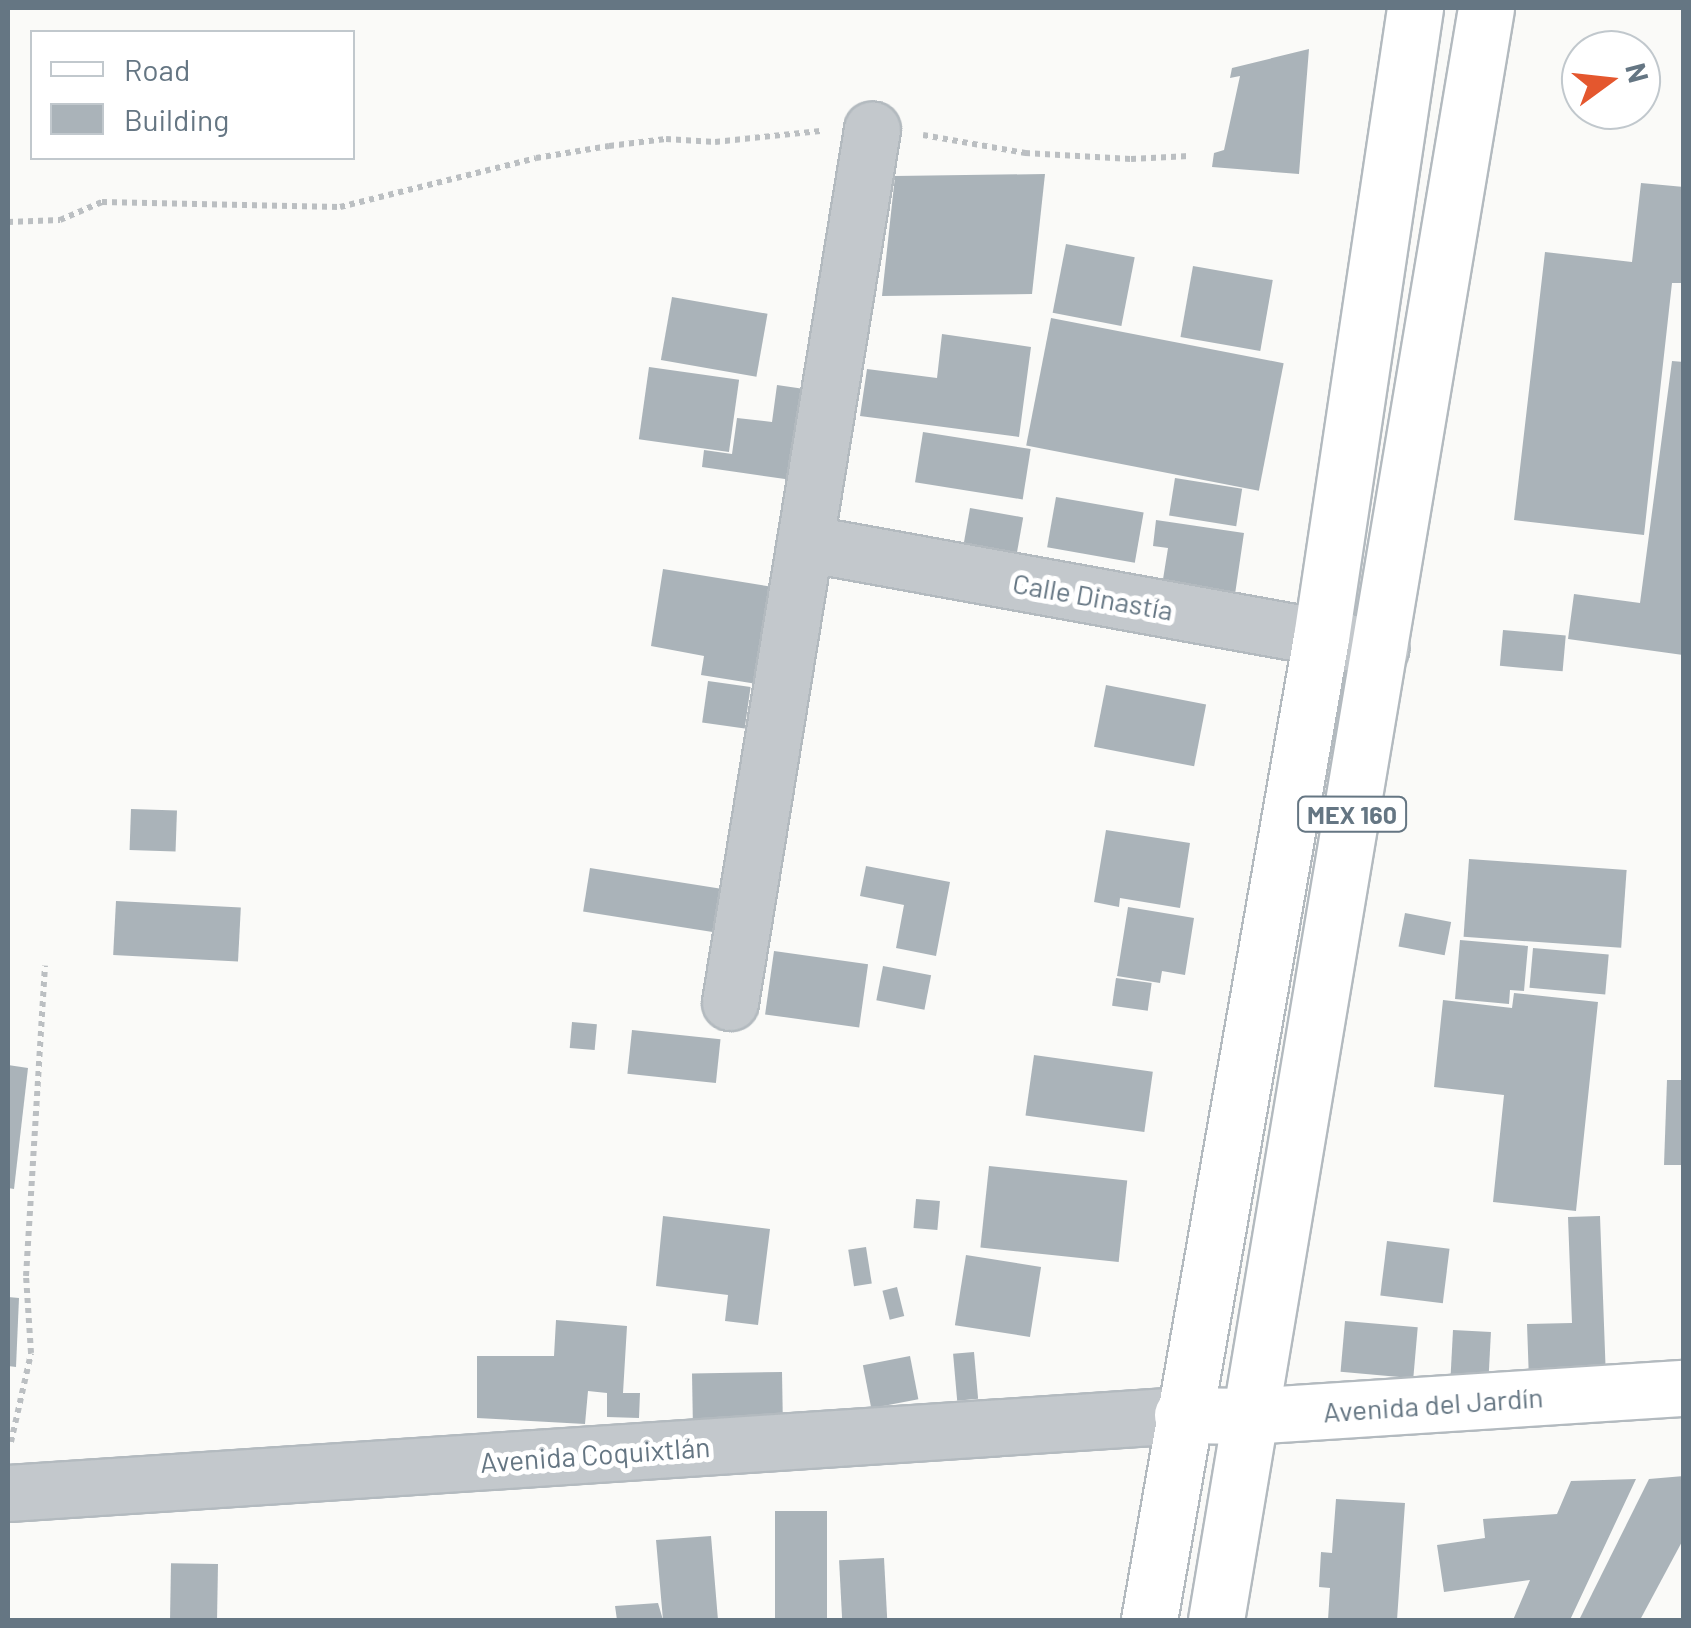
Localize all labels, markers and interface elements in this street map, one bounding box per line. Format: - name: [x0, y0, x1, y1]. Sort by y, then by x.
- legend: [30, 30, 355, 160]
- north arrow: [1561, 30, 1661, 130]
- text: Road: [124, 51, 190, 87]
- text: N: [1619, 59, 1657, 86]
- text: Building: [124, 101, 229, 137]
- street label: Calle Dinastía: [1010, 565, 1176, 627]
- road number: MEX 160: [1297, 794, 1407, 834]
- street label: Avenida del Jardín: [1322, 1380, 1544, 1428]
- street label: Avenida Coquixtlán: [479, 1429, 711, 1479]

